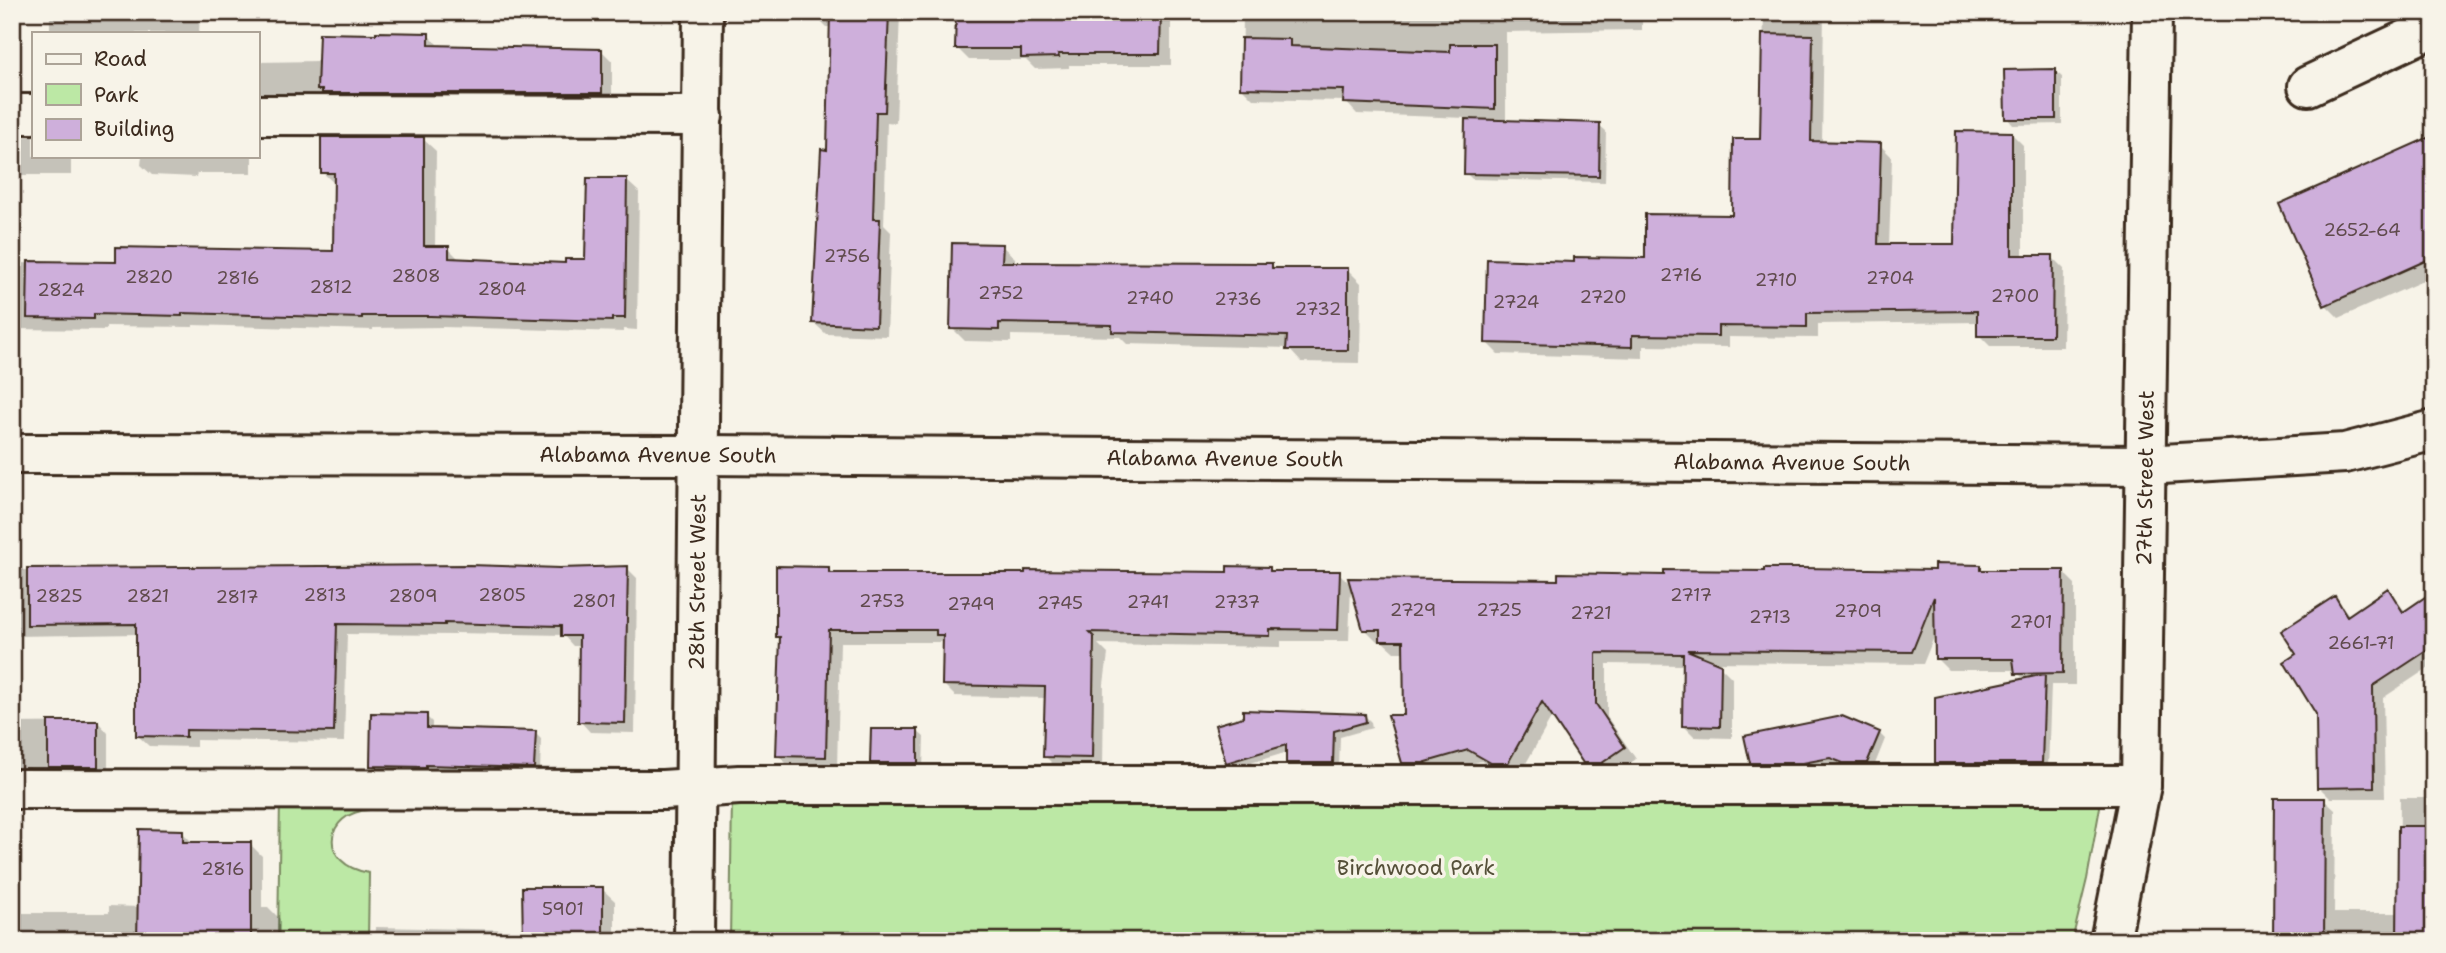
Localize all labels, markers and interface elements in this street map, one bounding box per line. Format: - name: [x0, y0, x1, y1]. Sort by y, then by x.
- legend: [32, 32, 259, 158]
- text: Road: [94, 45, 147, 73]
- text: Park: [94, 81, 139, 109]
- text: Building: [94, 115, 174, 143]
- house number: 2652-64: [2323, 218, 2401, 242]
- house number: 2756: [824, 244, 870, 268]
- house number: 2716: [1660, 263, 1702, 287]
- house number: 2808: [391, 264, 441, 288]
- house number: 2820: [125, 265, 173, 289]
- house number: 2816: [216, 266, 260, 290]
- house number: 2704: [1866, 266, 1914, 290]
- house number: 2710: [1755, 268, 1797, 292]
- house number: 2812: [309, 275, 353, 299]
- house number: 2804: [478, 277, 526, 301]
- house number: 2824: [37, 278, 85, 302]
- house number: 2752: [978, 281, 1024, 305]
- house number: 2700: [1991, 284, 2039, 308]
- house number: 2720: [1579, 285, 1627, 309]
- house number: 2740: [1126, 286, 1174, 310]
- house number: 2736: [1214, 287, 1262, 311]
- house number: 2724: [1493, 290, 1539, 314]
- house number: 2732: [1295, 297, 1341, 321]
- street label: 27th Street West: [2130, 390, 2161, 566]
- street label: Alabama Avenue South: [539, 441, 777, 470]
- street label: Alabama Avenue South: [1106, 444, 1344, 473]
- street label: Alabama Avenue South: [1673, 448, 1911, 477]
- street label: 28th Street West: [683, 494, 712, 670]
- house number: 2813: [303, 583, 347, 607]
- house number: 2805: [478, 583, 526, 607]
- house number: 2717: [1670, 583, 1712, 607]
- house number: 2825: [36, 584, 82, 608]
- house number: 2821: [127, 584, 169, 608]
- house number: 2809: [389, 584, 438, 608]
- house number: 2817: [215, 585, 259, 609]
- house number: 2801: [572, 589, 616, 613]
- house number: 2753: [859, 589, 905, 613]
- house number: 2741: [1127, 590, 1169, 614]
- house number: 2737: [1214, 590, 1260, 614]
- house number: 2745: [1037, 591, 1083, 615]
- house number: 2749: [947, 592, 995, 616]
- house number: 2729: [1390, 598, 1436, 622]
- house number: 2725: [1476, 598, 1522, 622]
- house number: 2709: [1834, 599, 1882, 623]
- house number: 2721: [1570, 601, 1612, 625]
- house number: 2713: [1749, 605, 1791, 629]
- house number: 2701: [2009, 610, 2053, 634]
- house number: 2661-71: [2327, 631, 2395, 655]
- park label: Birchwood Park: [1337, 854, 1495, 882]
- house number: 2816: [201, 857, 245, 881]
- house number: 5901: [542, 897, 584, 921]

